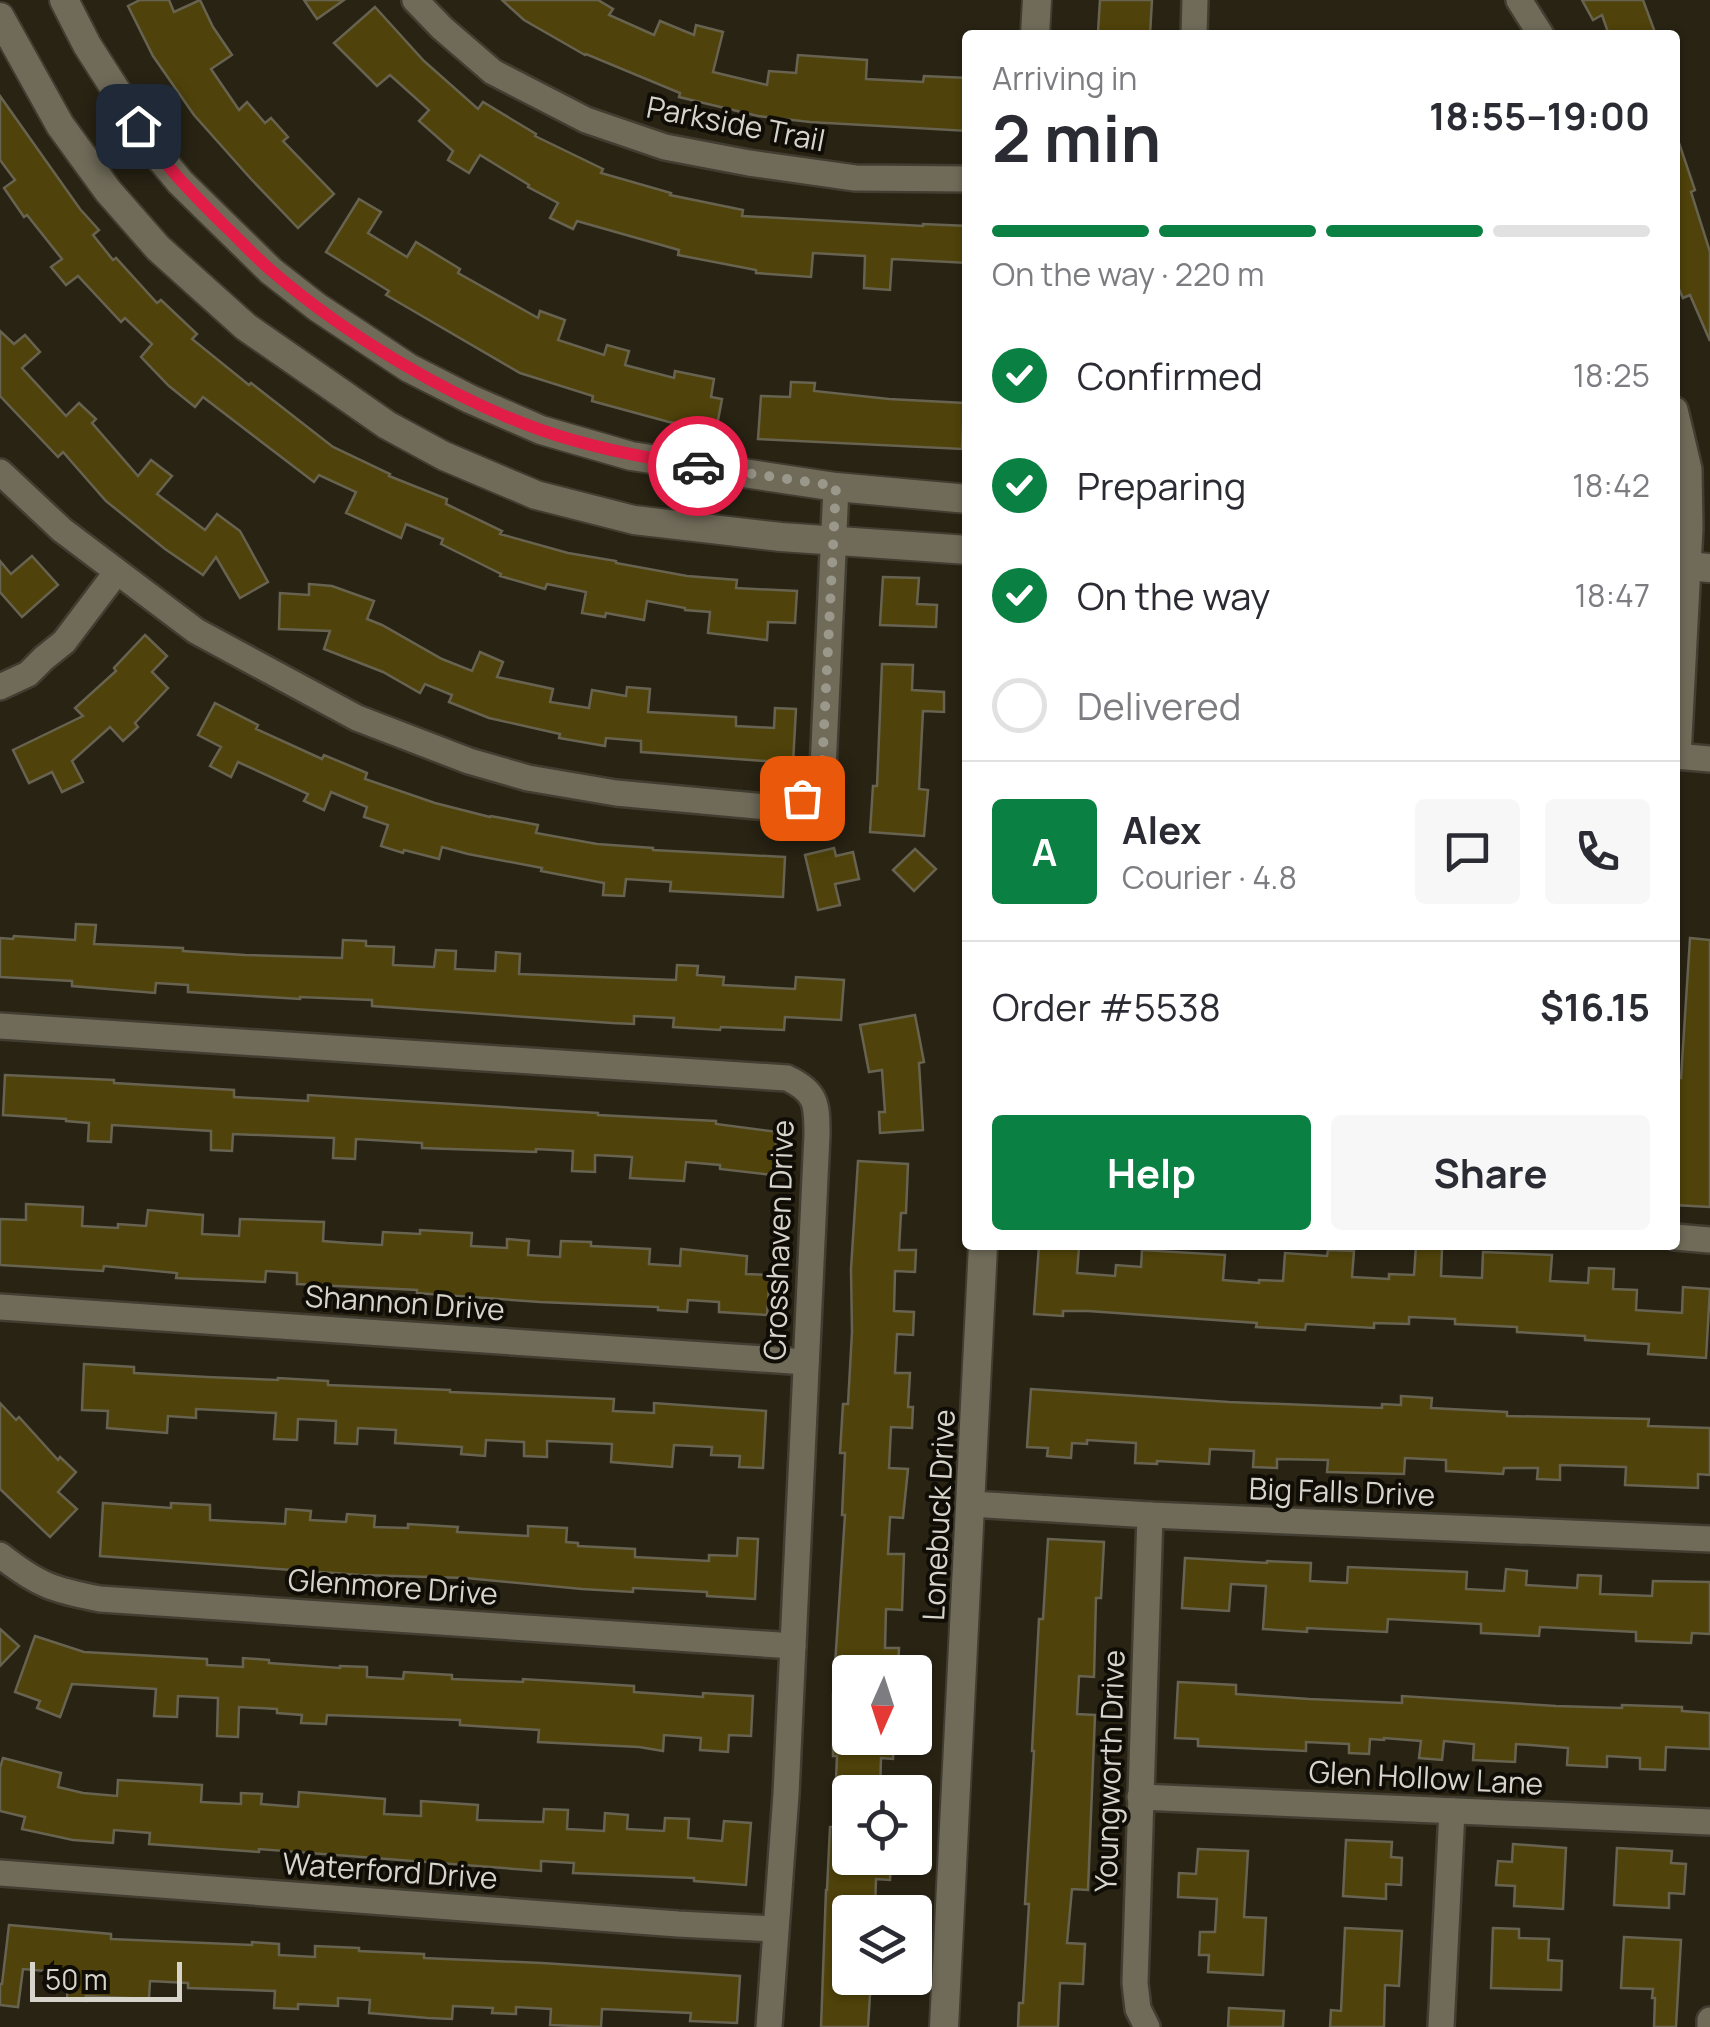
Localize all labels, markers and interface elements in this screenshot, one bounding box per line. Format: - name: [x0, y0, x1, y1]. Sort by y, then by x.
- text: Arriving in: [992, 56, 1137, 100]
- pin: [96, 84, 181, 169]
- street label: Parkside Trail: [643, 86, 829, 160]
- text: 18:55–19:00: [1429, 89, 1650, 141]
- text: 2 min: [992, 93, 1161, 182]
- icon: home: [111, 99, 166, 154]
- text: On the way · 220 m: [992, 252, 1264, 296]
- icon: check: [992, 348, 1047, 403]
- text: Confirmed: [1077, 349, 1263, 401]
- text: 18:25: [1573, 353, 1650, 397]
- courier: [648, 416, 748, 516]
- icon: car: [671, 439, 726, 494]
- icon: check: [992, 458, 1047, 513]
- text: Preparing: [1077, 459, 1246, 511]
- text: 18:42: [1572, 463, 1650, 507]
- icon: check: [992, 568, 1047, 623]
- text: On the way: [1077, 569, 1270, 621]
- text: 18:47: [1574, 573, 1650, 617]
- text: Delivered: [1077, 679, 1241, 731]
- pin: [760, 756, 845, 841]
- icon: bag: [775, 771, 830, 826]
- button: chat: [1415, 799, 1520, 904]
- button: phone: [1545, 799, 1650, 904]
- text: Alex: [1122, 803, 1201, 855]
- text: A: [1032, 825, 1057, 877]
- text: Courier · 4.8: [1122, 855, 1297, 899]
- text: Order #5538: [992, 980, 1221, 1032]
- text: $16.15: [1540, 980, 1650, 1032]
- button: Help: [992, 1115, 1311, 1230]
- button: Share: [1331, 1115, 1650, 1230]
- street label: Crosshaven Drive: [753, 1119, 803, 1361]
- street label: Shannon Drive: [304, 1275, 506, 1329]
- street label: Lonebuck Drive: [912, 1408, 964, 1622]
- street label: Big Falls Drive: [1248, 1467, 1436, 1515]
- street label: Glenmore Drive: [287, 1558, 499, 1614]
- street label: Youngworth Drive: [1084, 1649, 1134, 1893]
- north arrow: [832, 1655, 932, 1755]
- map controls: [832, 1655, 932, 1995]
- street label: Glen Hollow Lane: [1308, 1750, 1544, 1804]
- button: locate: [832, 1775, 932, 1875]
- street label: Waterford Drive: [281, 1842, 499, 1898]
- button: layers: [832, 1895, 932, 1995]
- scale bar: [30, 1957, 182, 2002]
- text: 50 m: [45, 1960, 108, 1998]

